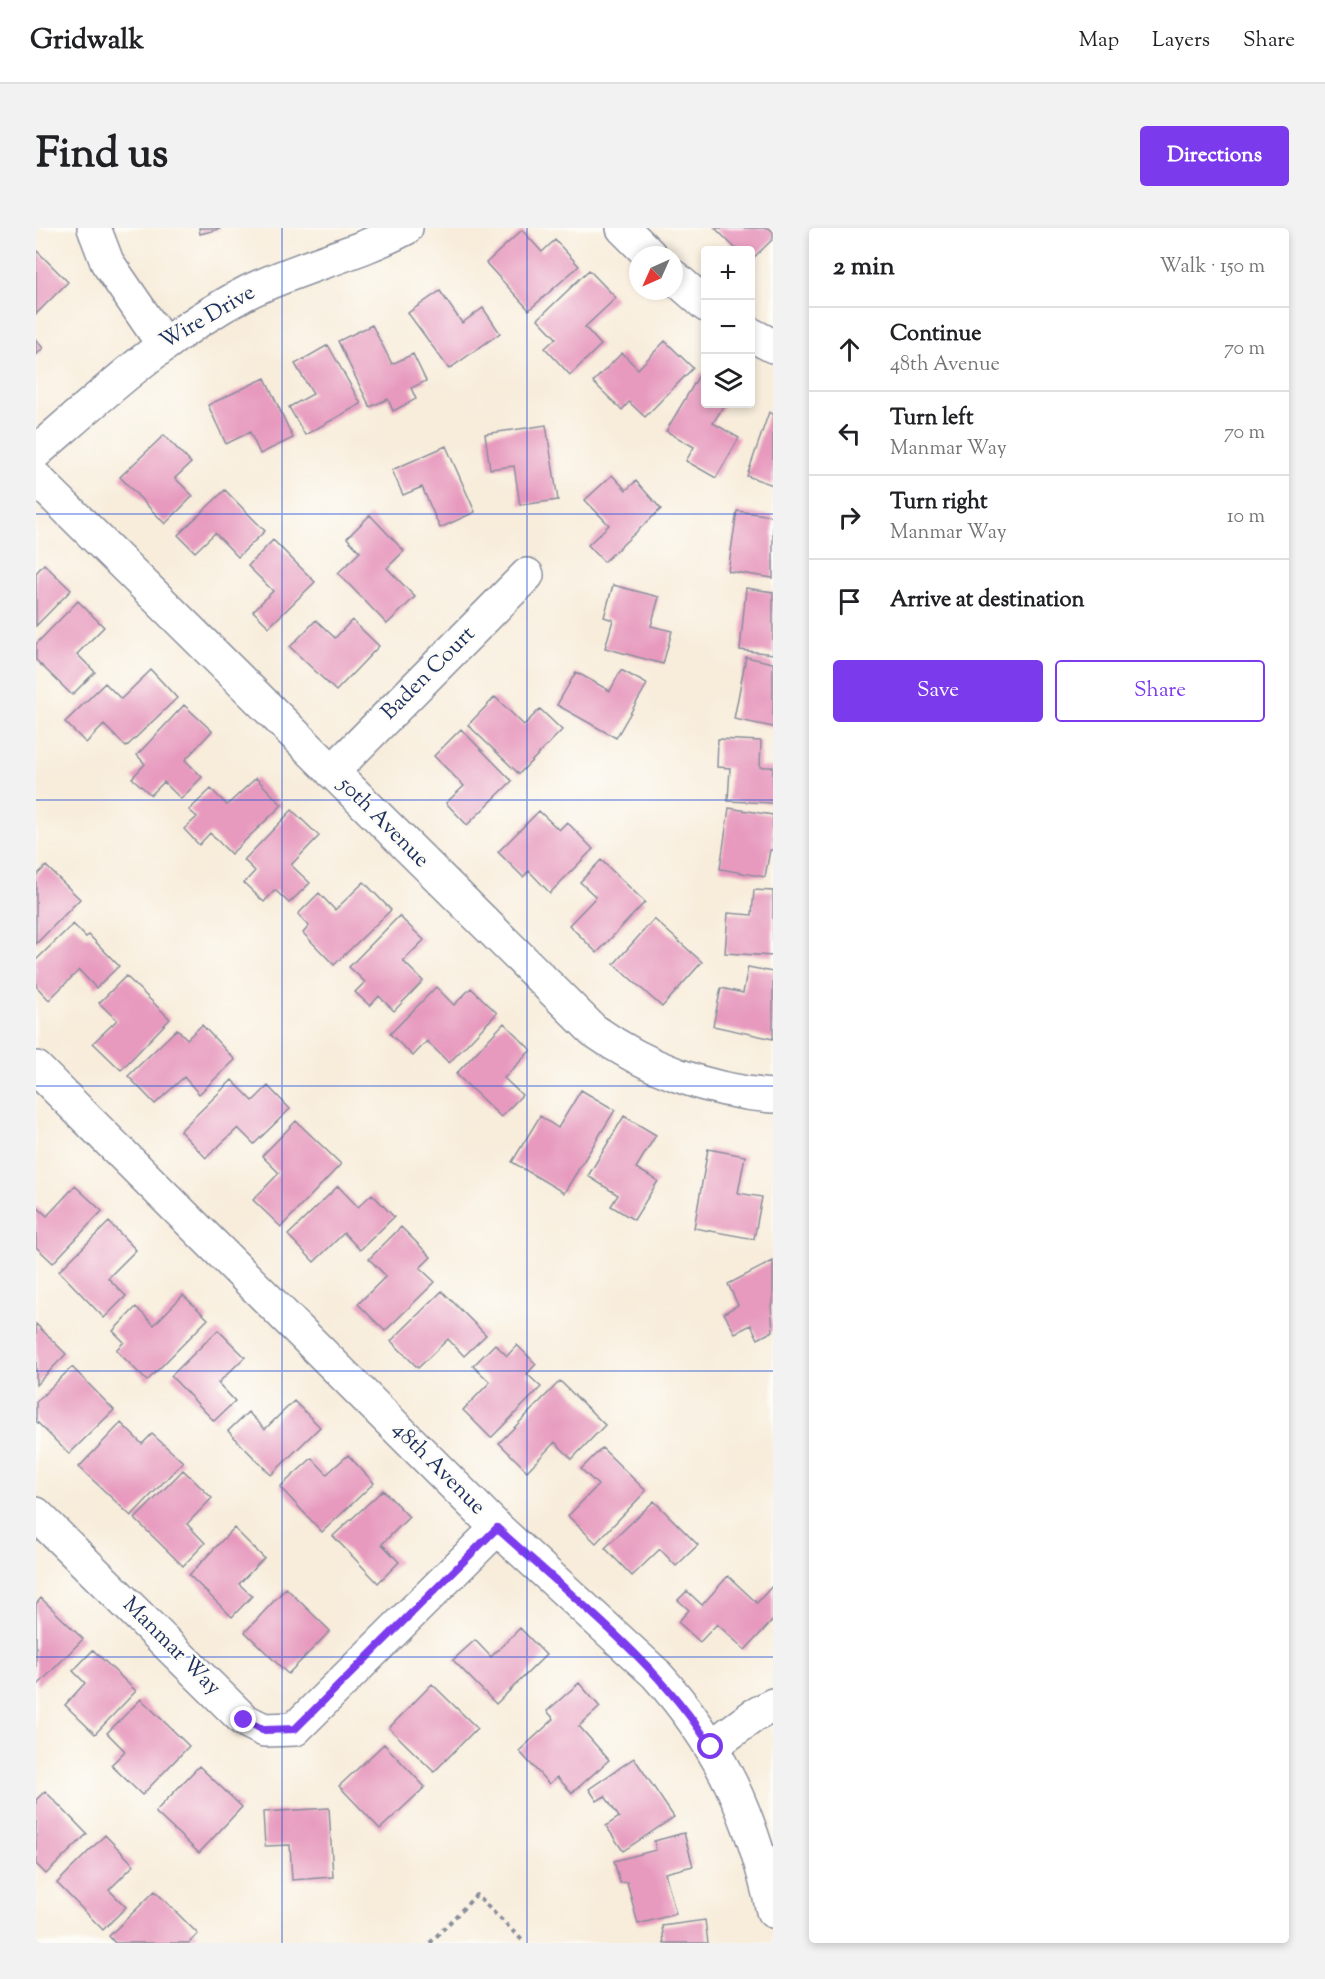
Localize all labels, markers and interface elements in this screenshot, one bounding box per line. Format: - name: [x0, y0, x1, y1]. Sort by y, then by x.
- text: Gridwalk: [30, 21, 144, 61]
- text: Map: [1079, 26, 1119, 56]
- text: Layers: [1152, 26, 1210, 56]
- text: Share: [1243, 26, 1295, 56]
- text: Find us: [36, 126, 168, 186]
- button: Directions: [1140, 126, 1289, 186]
- north arrow: [629, 246, 683, 300]
- map controls: [701, 246, 755, 408]
- button: +: [701, 246, 755, 300]
- text: 2 min: [833, 249, 895, 286]
- text: Walk · 150 m: [1159, 253, 1265, 282]
- street label: Wire Drive: [154, 278, 262, 358]
- button: −: [701, 300, 755, 354]
- text: Continue: [890, 319, 981, 351]
- icon: ahead: [833, 333, 866, 366]
- text: 70 m: [1224, 335, 1265, 364]
- text: 48th Avenue: [890, 351, 1000, 380]
- button: layers: [701, 354, 755, 408]
- text: Turn left: [890, 403, 973, 435]
- icon: left: [833, 417, 866, 450]
- text: 70 m: [1224, 419, 1265, 448]
- text: Manmar Way: [890, 435, 1007, 464]
- text: Turn right: [890, 487, 987, 519]
- icon: right: [833, 501, 866, 534]
- text: 10 m: [1227, 503, 1265, 532]
- text: Manmar Way: [890, 519, 1007, 548]
- icon: arrive: [833, 585, 866, 618]
- text: Arrive at destination: [890, 585, 1085, 617]
- street label: Baden Court: [375, 619, 484, 728]
- button: Save: [833, 660, 1043, 722]
- button: Share: [1055, 660, 1265, 722]
- street label: 50th Avenue: [329, 769, 436, 876]
- street label: 48th Avenue: [384, 1415, 492, 1523]
- street label: Manmar Way: [114, 1590, 228, 1704]
- route end: [230, 1706, 256, 1732]
- route start: [697, 1733, 723, 1759]

